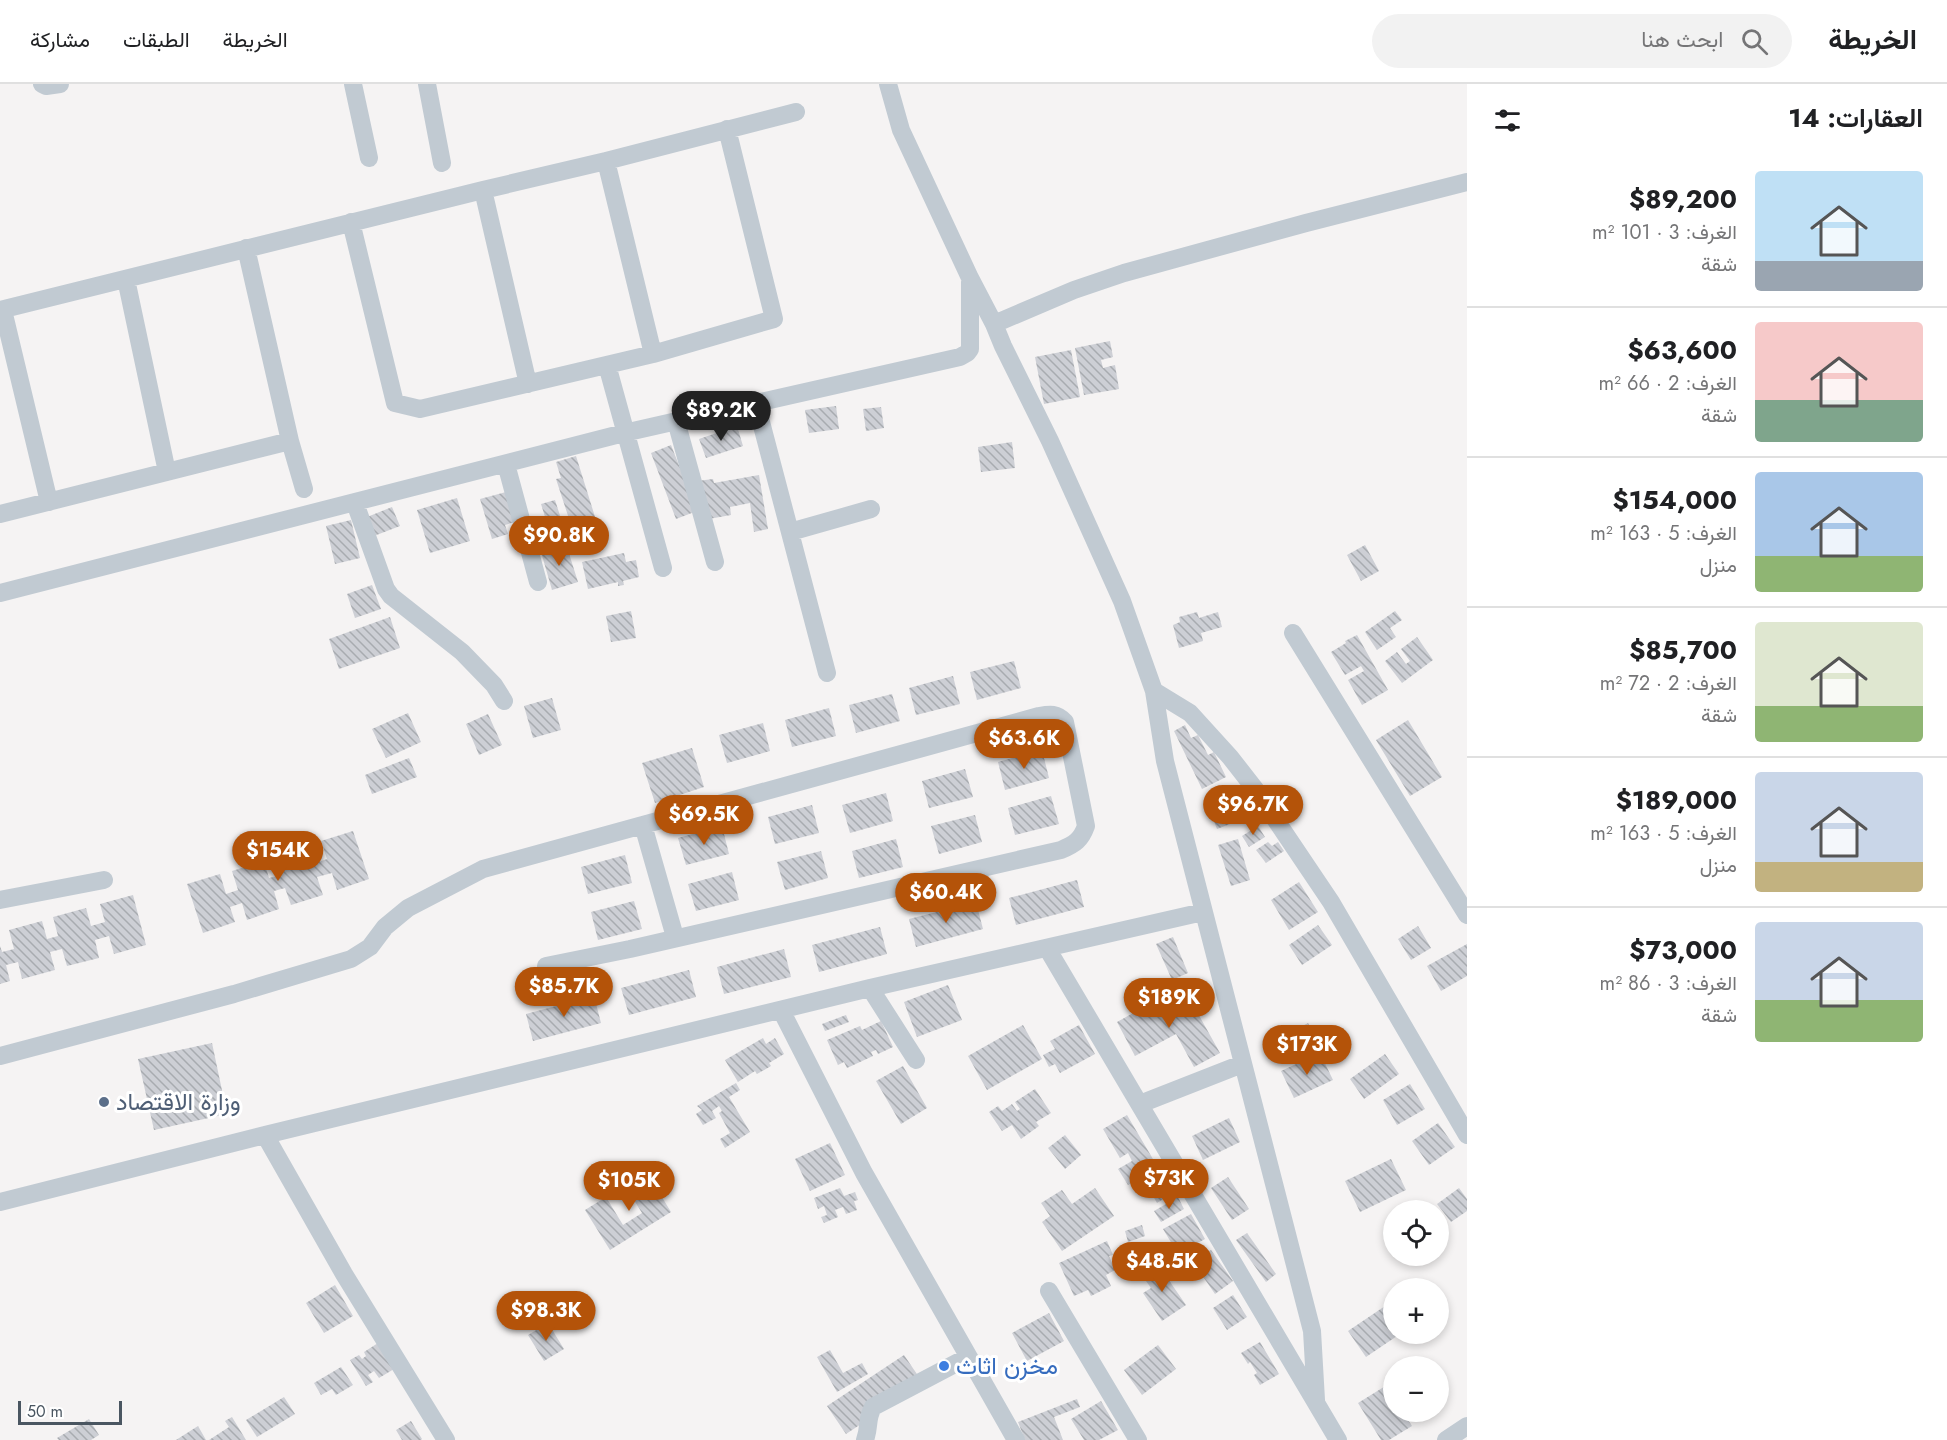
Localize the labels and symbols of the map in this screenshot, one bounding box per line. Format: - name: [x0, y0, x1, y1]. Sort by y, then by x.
- pin: $89.2K: [672, 391, 770, 442]
- pin: $90.8K: [510, 516, 608, 567]
- pin: $63.6K: [975, 719, 1073, 770]
- pin: $96.7K: [1204, 785, 1302, 836]
- pin: $69.5K: [655, 795, 753, 846]
- pin: $154K: [236, 831, 320, 882]
- pin: $60.4K: [897, 873, 995, 924]
- pin: $85.7K: [515, 967, 613, 1018]
- pin: $189K: [1127, 978, 1211, 1029]
- pin: $173K: [1265, 1025, 1349, 1076]
- place label: وزارة الاقتصاد: [116, 1084, 241, 1119]
- marker: وزارة الاقتصاد: [97, 1095, 111, 1109]
- pin: $73K: [1133, 1159, 1205, 1210]
- pin: $105K: [587, 1161, 671, 1212]
- pin: $48.5K: [1113, 1242, 1211, 1293]
- pin: $98.3K: [497, 1291, 595, 1342]
- place label: مخزن اثاث: [956, 1348, 1058, 1383]
- marker: مخزن اثاث: [937, 1359, 951, 1373]
- scale bar: [18, 1398, 122, 1426]

